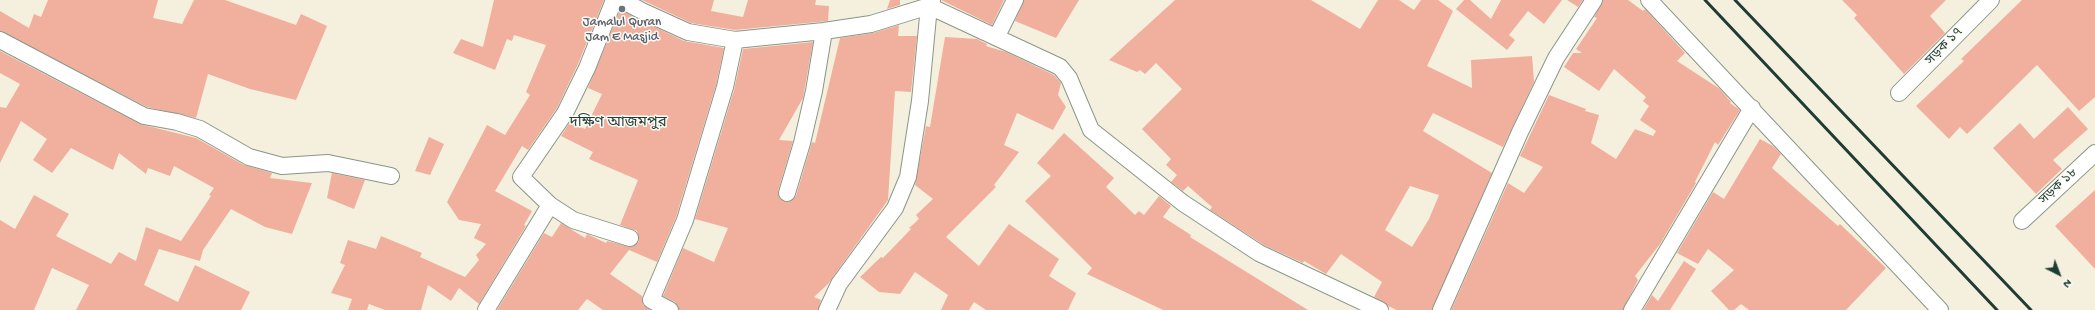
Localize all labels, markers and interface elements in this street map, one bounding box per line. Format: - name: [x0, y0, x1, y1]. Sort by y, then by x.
- marker: Jamalul Quran Jam E Masjid: [617, 4, 627, 14]
- place label: Jamalul Quran Jam E Masjid: [583, 15, 661, 46]
- street label: সড়ক ১৭: [1923, 25, 1967, 69]
- district label: দক্ষিণ আজমপুর: [569, 115, 667, 133]
- street label: সড়ক ১৮: [2037, 166, 2081, 208]
- north arrow: [2039, 254, 2079, 294]
- text: N: [2060, 276, 2074, 290]

